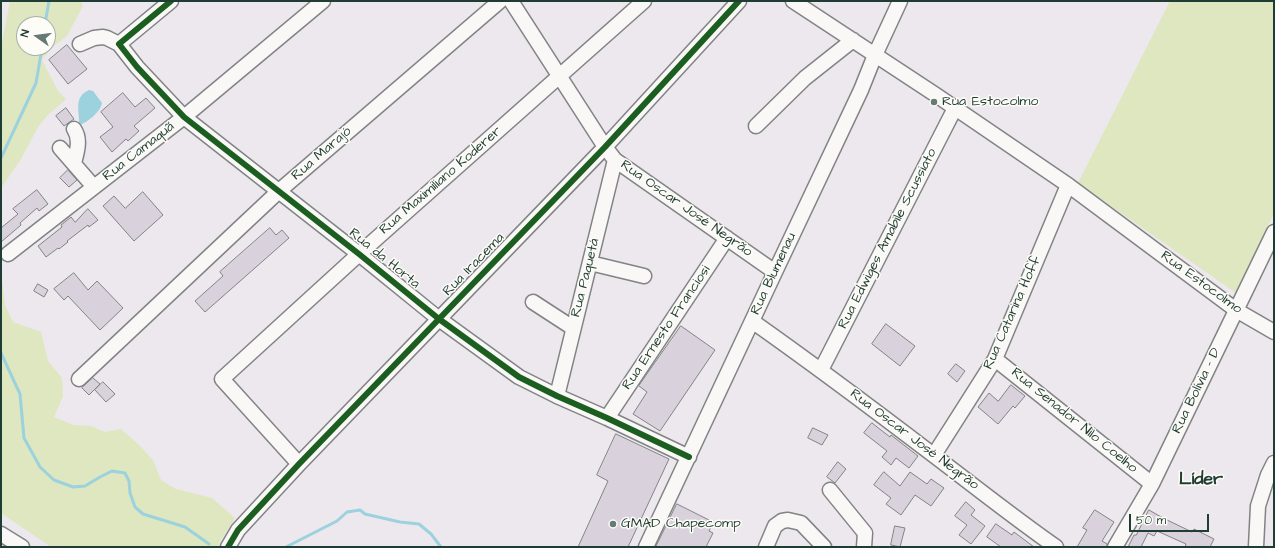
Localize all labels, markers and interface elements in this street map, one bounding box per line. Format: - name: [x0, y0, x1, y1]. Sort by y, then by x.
- north arrow: [16, 16, 56, 56]
- text: N: [17, 28, 33, 38]
- place label: Rua Estocolmo: [942, 94, 1038, 110]
- marker: Rua Estocolmo: [929, 97, 939, 107]
- street label: Rua Camaquã: [100, 119, 178, 185]
- street label: Rua Marajó: [289, 123, 355, 185]
- street label: Rua Maximiliano Koderer: [377, 123, 505, 239]
- street label: Rua Edwiges Amabile Scussiato: [835, 146, 941, 332]
- street label: Rua Oscar José Negrão: [617, 157, 755, 261]
- street label: Rua da Horta: [345, 225, 423, 293]
- street label: Rua Iracema: [440, 230, 508, 300]
- street label: Rua Blumenau: [748, 230, 800, 318]
- street label: Rua Paquetá: [568, 237, 604, 319]
- street label: Rua Estocolmo: [1157, 248, 1245, 318]
- street label: Rua Catarina Hoff: [980, 254, 1046, 372]
- street label: Rua Ernesto Franciosi: [619, 263, 715, 393]
- street label: Rua Bolívia - D: [1169, 345, 1225, 437]
- street label: Rua Senador Nilo Coelho: [1007, 365, 1141, 477]
- street label: Rua Oscar José Negrão: [846, 386, 982, 494]
- district label: Líder: [1179, 469, 1223, 491]
- scale bar: [1131, 506, 1211, 532]
- text: 50 m: [1136, 512, 1166, 529]
- place label: GMAD Chapecomp: [621, 516, 741, 532]
- marker: GMAD Chapecomp: [608, 519, 618, 529]

